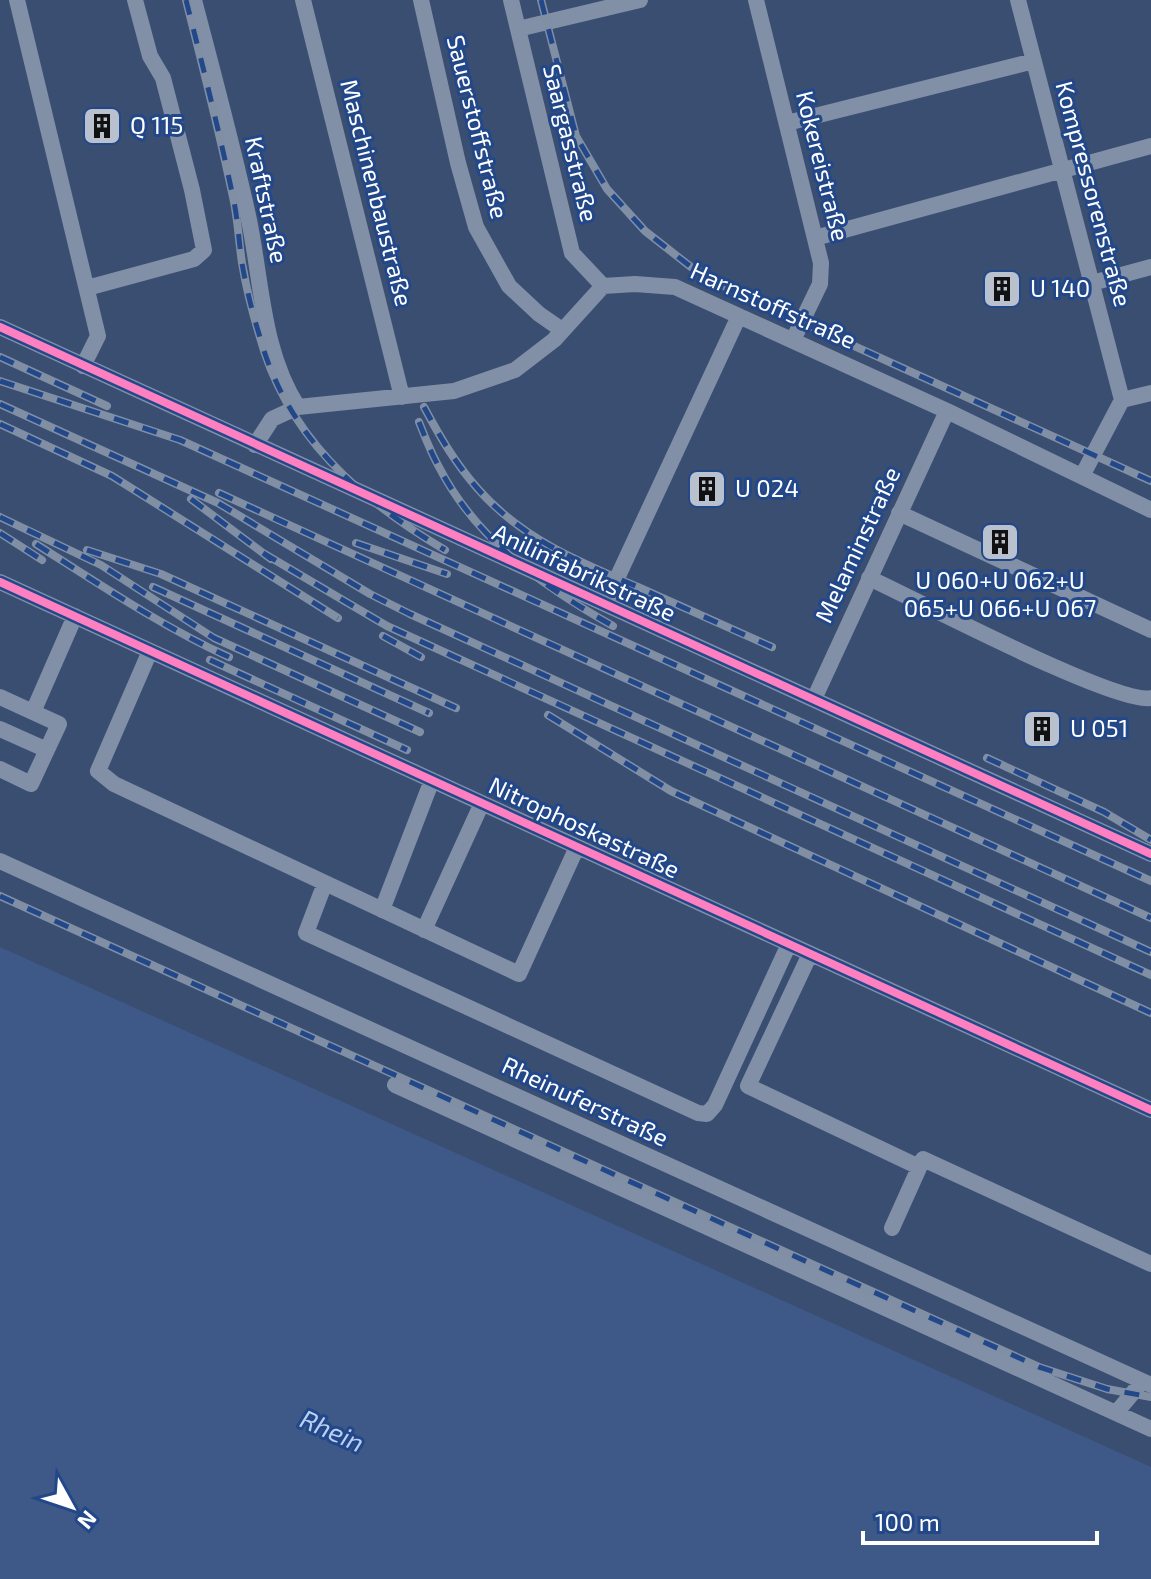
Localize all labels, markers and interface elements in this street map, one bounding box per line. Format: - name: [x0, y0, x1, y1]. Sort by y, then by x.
- street label: Sauerstoffstraße: [442, 32, 515, 221]
- street label: Saargasstraße: [538, 61, 605, 224]
- street label: Maschinenbaustraße: [335, 76, 420, 309]
- street label: Kompressorenstraße: [1050, 78, 1138, 309]
- street label: Kokereistraße: [791, 88, 856, 244]
- building icon: Q 115: [81, 105, 123, 147]
- place label: Q 115: [130, 110, 183, 139]
- street label: Kraftstraße: [240, 134, 295, 266]
- street label: Harnstoffstraße: [686, 255, 861, 354]
- building icon: U 140: [981, 268, 1023, 310]
- place label: U 140: [1030, 273, 1090, 302]
- street label: Melaminstraße: [808, 462, 905, 627]
- building icon: U 024: [686, 468, 728, 510]
- place label: U 024: [735, 473, 799, 502]
- street label: Anilinfabrikstraße: [488, 516, 681, 627]
- building icon: U 060+U 062+U 065+U 066+U 067: [979, 521, 1021, 563]
- place label: U 060+U 062+U 065+U 066+U 067: [904, 565, 1096, 622]
- building icon: U 051: [1021, 708, 1063, 750]
- place label: U 051: [1070, 713, 1128, 742]
- street label: Nitrophoskastraße: [485, 770, 685, 884]
- street label: Rheinuferstraße: [498, 1049, 673, 1152]
- water label: Rhein: [296, 1402, 369, 1457]
- north arrow: [32, 1467, 112, 1547]
- scale bar: [863, 1495, 1097, 1545]
- text: N: [73, 1506, 103, 1535]
- text: 100 m: [875, 1507, 940, 1536]

